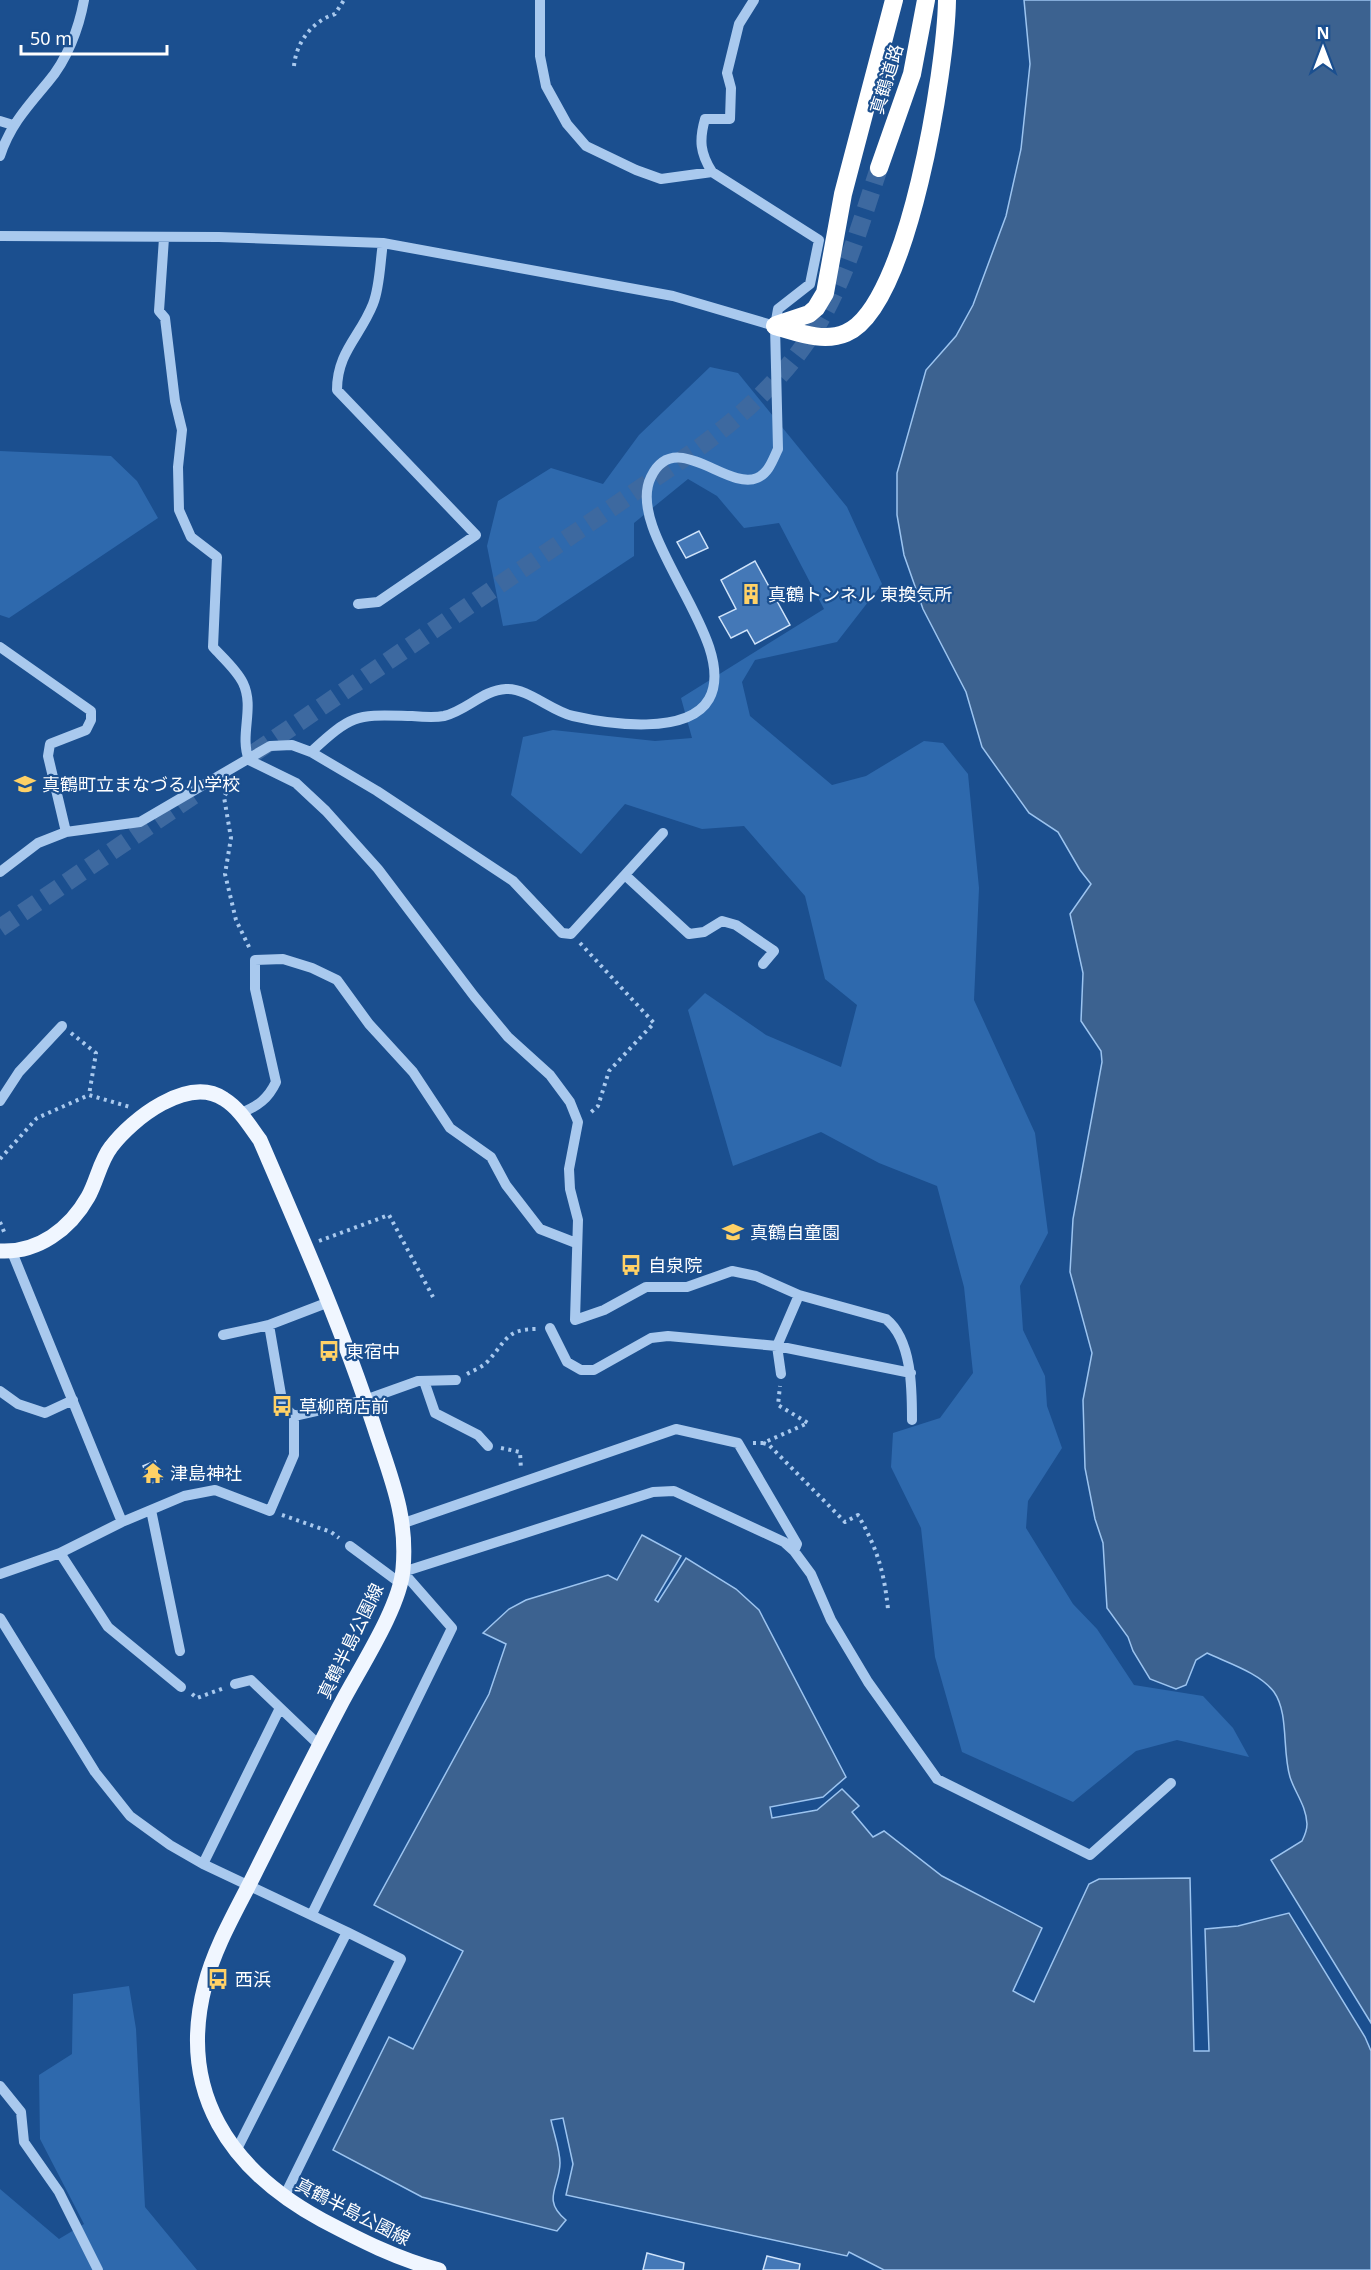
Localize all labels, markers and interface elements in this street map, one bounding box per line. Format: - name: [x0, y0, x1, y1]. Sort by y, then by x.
- scale bar: [21, 18, 166, 56]
- north arrow: [1293, 18, 1353, 78]
- text: N: [1316, 22, 1330, 44]
- text: 50 m: [30, 26, 72, 50]
- street label: 真鶴道路: [864, 41, 908, 117]
- building icon: 真鶴トンネル 東換気所: [739, 582, 763, 606]
- place label: 真鶴トンネル 東換気所: [768, 582, 952, 606]
- school or university icon: 真鶴町立まなづる小学校: [13, 772, 37, 796]
- place label: 真鶴町立まなづる小学校: [42, 772, 240, 796]
- school or university icon: 真鶴自童園: [721, 1220, 745, 1244]
- place label: 真鶴自童園: [750, 1220, 840, 1244]
- bus stop icon: 自泉院: [619, 1253, 643, 1277]
- place label: 自泉院: [648, 1253, 702, 1277]
- bus stop icon: 東宿中: [317, 1339, 341, 1363]
- place label: 東宿中: [346, 1339, 400, 1363]
- bus stop icon: 草柳商店前: [270, 1394, 294, 1418]
- place label: 草柳商店前: [299, 1394, 389, 1418]
- temple icon: 津島神社: [141, 1461, 165, 1485]
- place label: 津島神社: [170, 1461, 242, 1485]
- street label: 真鶴半島公園線: [312, 1579, 388, 1703]
- bus stop icon: 西浜: [206, 1967, 230, 1991]
- place label: 西浜: [235, 1967, 271, 1991]
- street label: 真鶴半島公園線: [291, 2172, 415, 2250]

